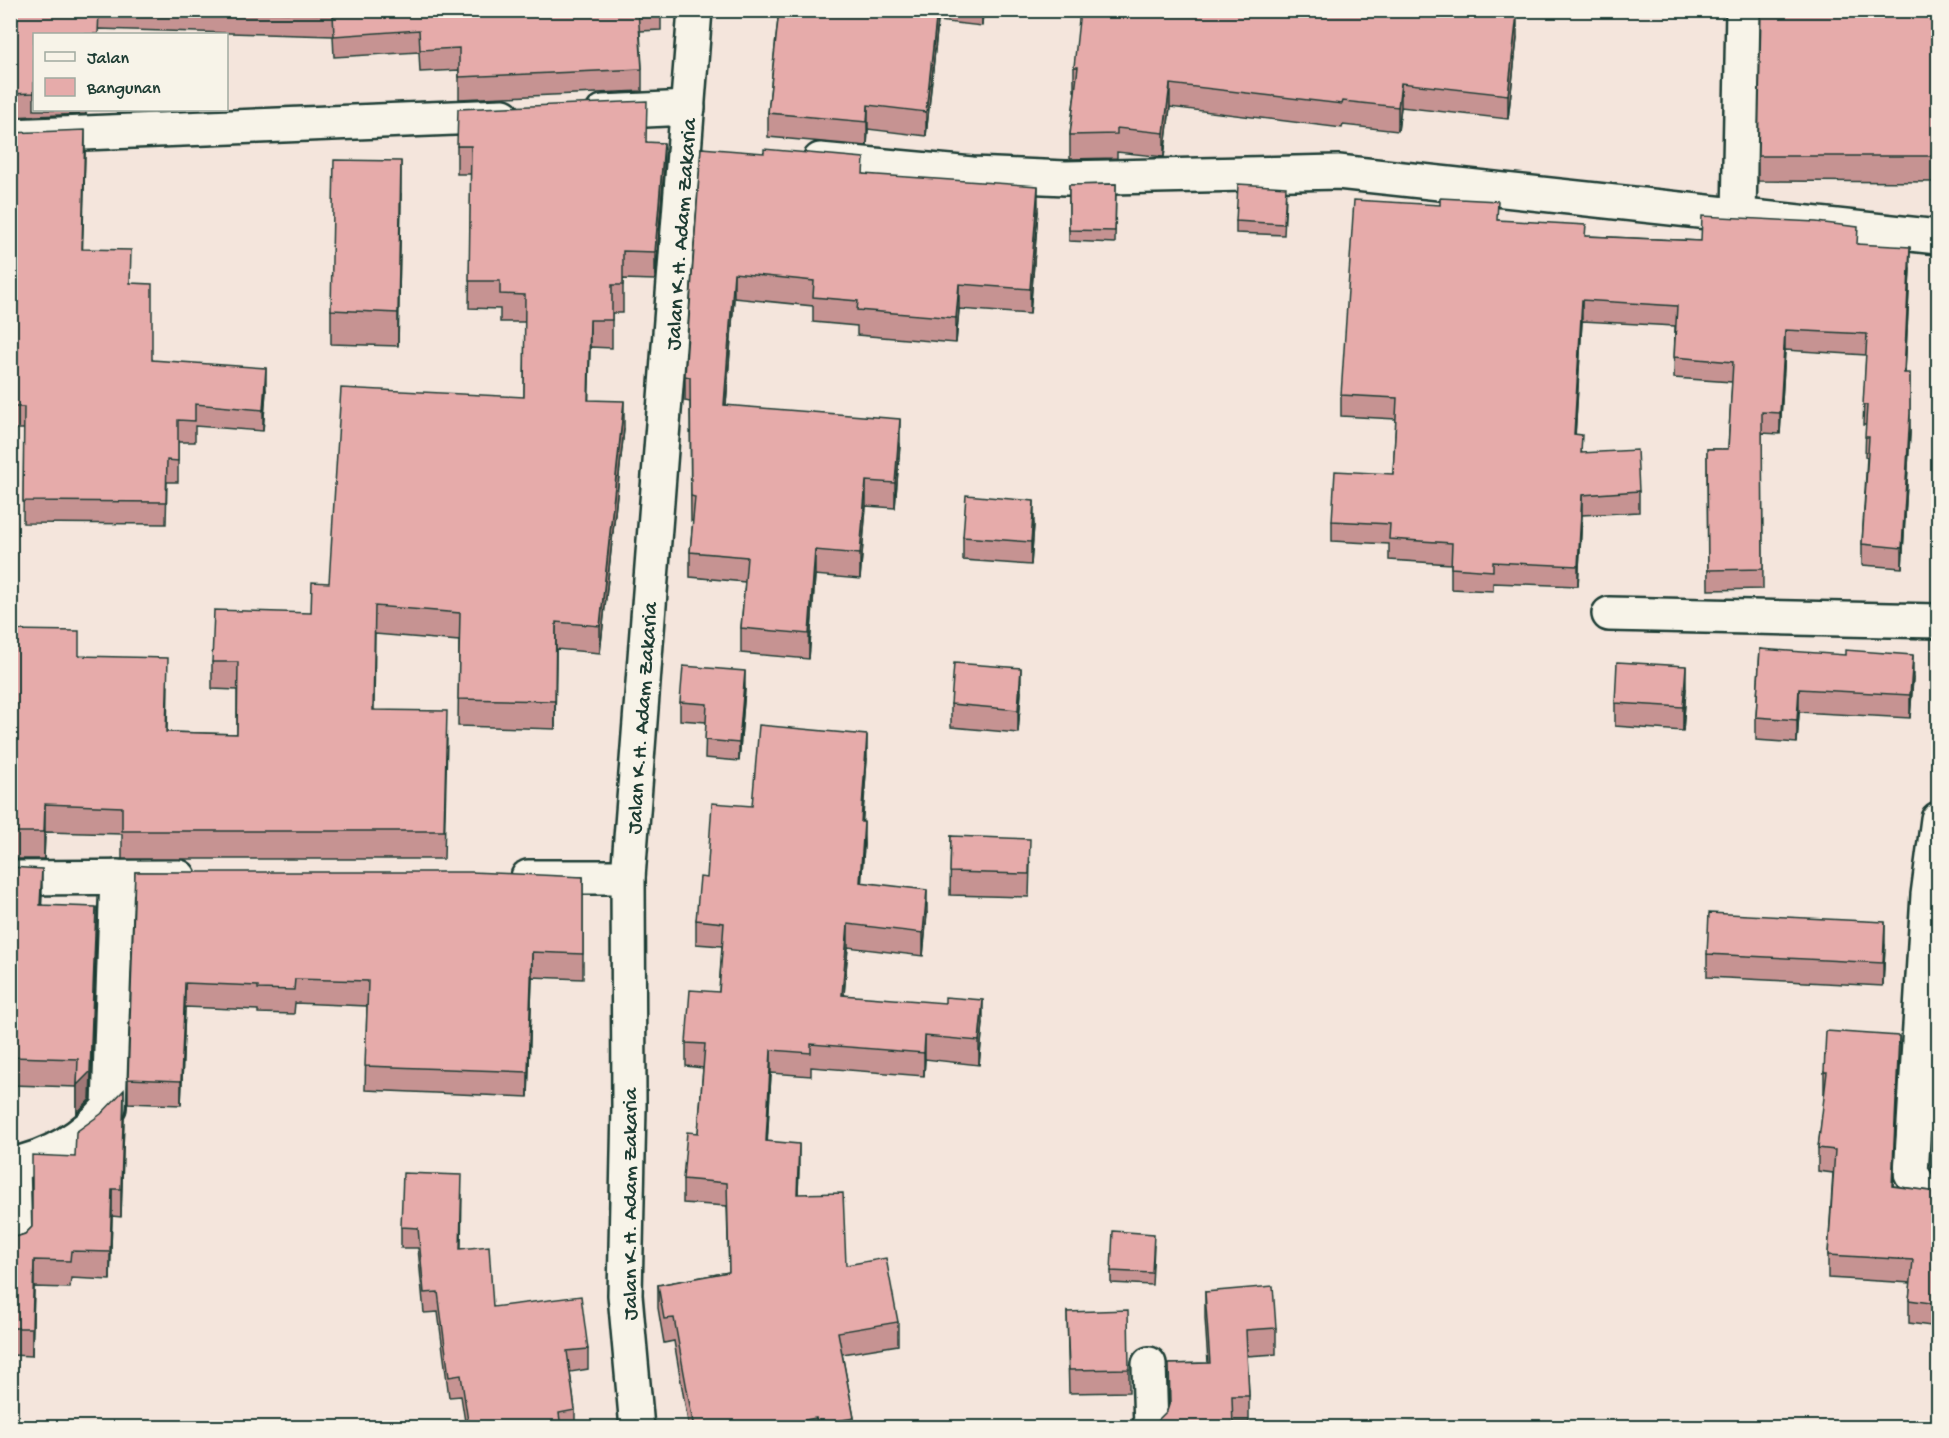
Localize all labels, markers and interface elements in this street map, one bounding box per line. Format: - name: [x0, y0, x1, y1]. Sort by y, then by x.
- legend: [33, 33, 228, 111]
- text: Jalan: [87, 49, 129, 70]
- text: Bangunan: [86, 79, 161, 100]
- street label: Jalan K.H. Adam Zakaria: [662, 117, 704, 351]
- street label: Jalan K.H. Adam Zakaria: [623, 601, 665, 835]
- street label: Jalan K.H. Adam Zakaria: [619, 1087, 645, 1320]

